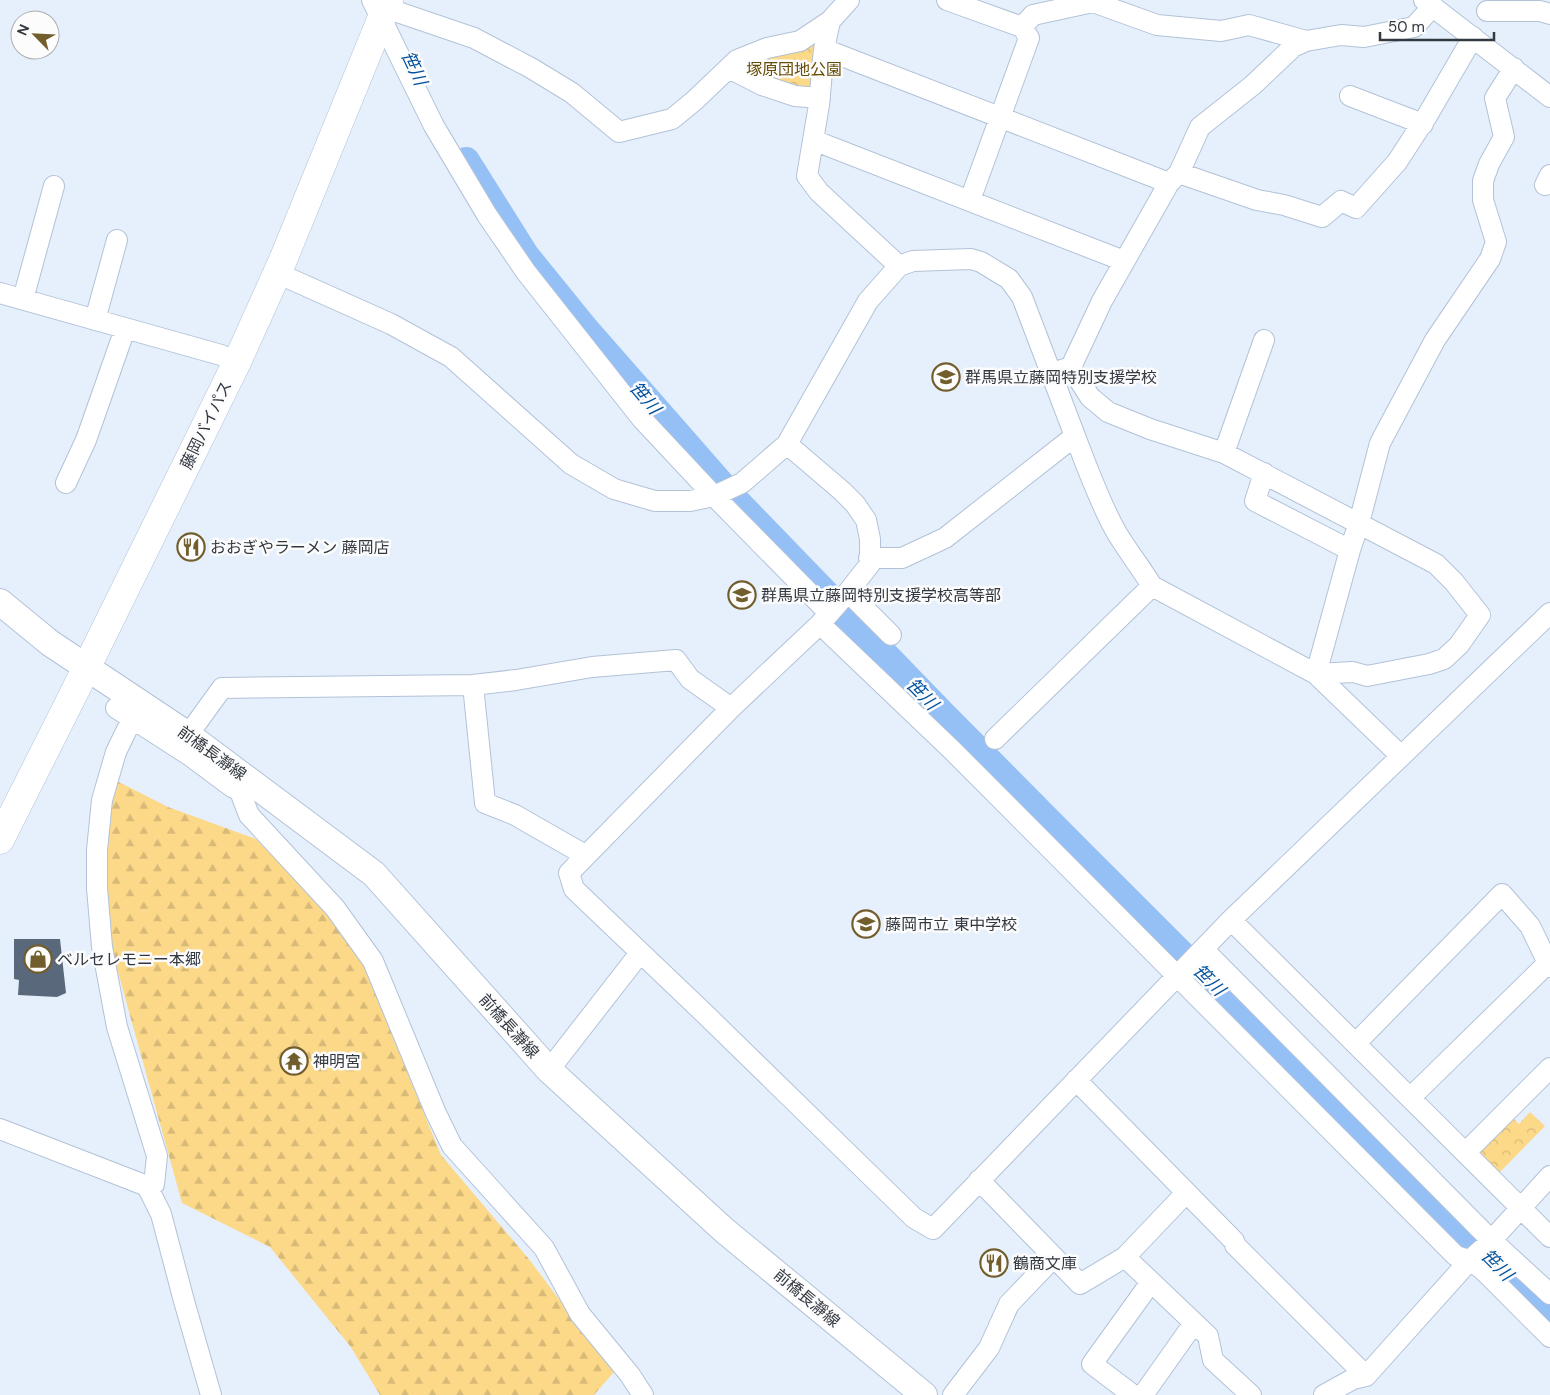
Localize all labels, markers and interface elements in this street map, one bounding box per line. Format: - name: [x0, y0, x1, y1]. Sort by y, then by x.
- north arrow: [10, 10, 60, 60]
- scale bar: [1380, 10, 1494, 42]
- text: 50 m: [1388, 17, 1425, 37]
- text: N: [13, 21, 33, 38]
- water label: 笹川: [396, 47, 433, 91]
- park label: 塚原団地公園: [746, 59, 842, 80]
- school or university icon: 群馬県立藤岡特別支援学校: [931, 362, 961, 392]
- place label: 群馬県立藤岡特別支援学校: [965, 367, 1157, 388]
- water label: 笹川: [624, 376, 667, 421]
- street label: 藤岡バイパス: [176, 377, 236, 473]
- restaurant icon: おおぎやラーメン 藤岡店: [176, 532, 206, 562]
- place label: おおぎやラーメン 藤岡店: [210, 537, 390, 558]
- school or university icon: 群馬県立藤岡特別支援学校高等部: [727, 580, 757, 610]
- place label: 群馬県立藤岡特別支援学校高等部: [761, 585, 1001, 606]
- water label: 笹川: [901, 673, 945, 717]
- street label: 前橋長瀞線: [173, 721, 251, 785]
- school or university icon: 藤岡市立 東中学校: [851, 909, 881, 939]
- place label: 藤岡市立 東中学校: [885, 914, 1017, 935]
- shop icon: ベルセレモニー本郷: [23, 944, 53, 974]
- place label: ベルセレモニー本郷: [57, 949, 201, 970]
- water label: 笹川: [1188, 959, 1232, 1003]
- street label: 前橋長瀞線: [474, 989, 544, 1063]
- temple icon: 神明宮: [279, 1046, 309, 1076]
- place label: 神明宮: [313, 1051, 361, 1072]
- water label: 笹川: [1476, 1244, 1520, 1288]
- restaurant icon: 鶴商文庫: [979, 1248, 1009, 1278]
- place label: 鶴商文庫: [1013, 1253, 1077, 1274]
- street label: 前橋長瀞線: [770, 1264, 844, 1332]

